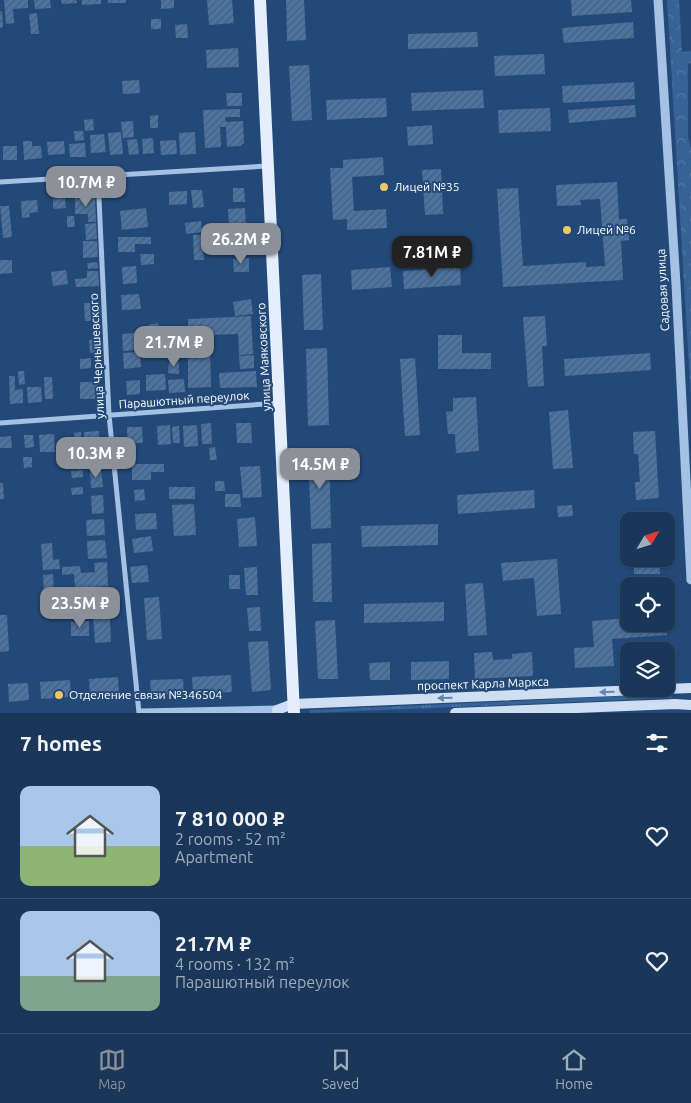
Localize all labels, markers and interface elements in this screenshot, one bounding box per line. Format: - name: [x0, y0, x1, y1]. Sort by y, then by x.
- pin: 10.7M ₽: [40, 166, 132, 208]
- text: 10.7M ₽: [57, 173, 115, 191]
- place label: Лицей №35: [394, 180, 460, 193]
- marker: Лицей №35: [378, 181, 390, 193]
- pin: 26.2M ₽: [195, 222, 287, 265]
- place label: Лицей №6: [577, 223, 636, 236]
- marker: Лицей №6: [561, 224, 573, 236]
- text: 26.2M ₽: [212, 230, 270, 248]
- pin: 7.81M ₽: [386, 236, 478, 278]
- text: 7.81M ₽: [403, 243, 461, 261]
- street label: Садовая улица: [654, 249, 671, 332]
- street label: улица Чернышевского: [87, 293, 106, 419]
- street label: улица Маяковского: [254, 302, 273, 412]
- pin: 21.7M ₽: [128, 326, 220, 368]
- text: 21.7M ₽: [145, 333, 203, 351]
- street label: Парашютный переулок: [118, 388, 250, 411]
- pin: 10.3M ₽: [50, 436, 142, 479]
- text: 10.3M ₽: [67, 444, 125, 462]
- pin: 14.5M ₽: [274, 448, 366, 490]
- text: 14.5M ₽: [291, 455, 349, 473]
- north arrow: [620, 512, 675, 568]
- map controls: [620, 512, 675, 697]
- button: locate: [620, 577, 675, 632]
- pin: 23.5M ₽: [34, 586, 126, 629]
- text: 23.5M ₽: [51, 594, 109, 612]
- button: layers: [620, 642, 675, 697]
- street label: проспект Карла Маркса: [417, 675, 549, 692]
- place label: Отделение связи №346504: [69, 688, 222, 701]
- one-way arrow: [599, 688, 615, 696]
- marker: Отделение связи №346504: [53, 689, 65, 701]
- one-way arrow: [437, 695, 453, 703]
- icon: filters: [643, 729, 671, 757]
- text: 7 homes: [20, 731, 102, 755]
- icon: home: [60, 806, 120, 866]
- text: 7 810 000 ₽: [175, 806, 285, 830]
- icon: heart: [643, 822, 671, 850]
- text: 2 rooms · 52 m²: [175, 830, 286, 848]
- text: Apartment: [175, 848, 253, 866]
- icon: home: [60, 931, 120, 991]
- text: 21.7M ₽: [175, 931, 251, 955]
- icon: heart: [643, 947, 671, 975]
- text: 4 rooms · 132 m²: [175, 955, 295, 973]
- text: Парашютный переулок: [175, 973, 350, 991]
- tab: Map: [98, 1046, 126, 1092]
- tab: Saved: [322, 1046, 359, 1092]
- tab: Home: [555, 1046, 593, 1092]

